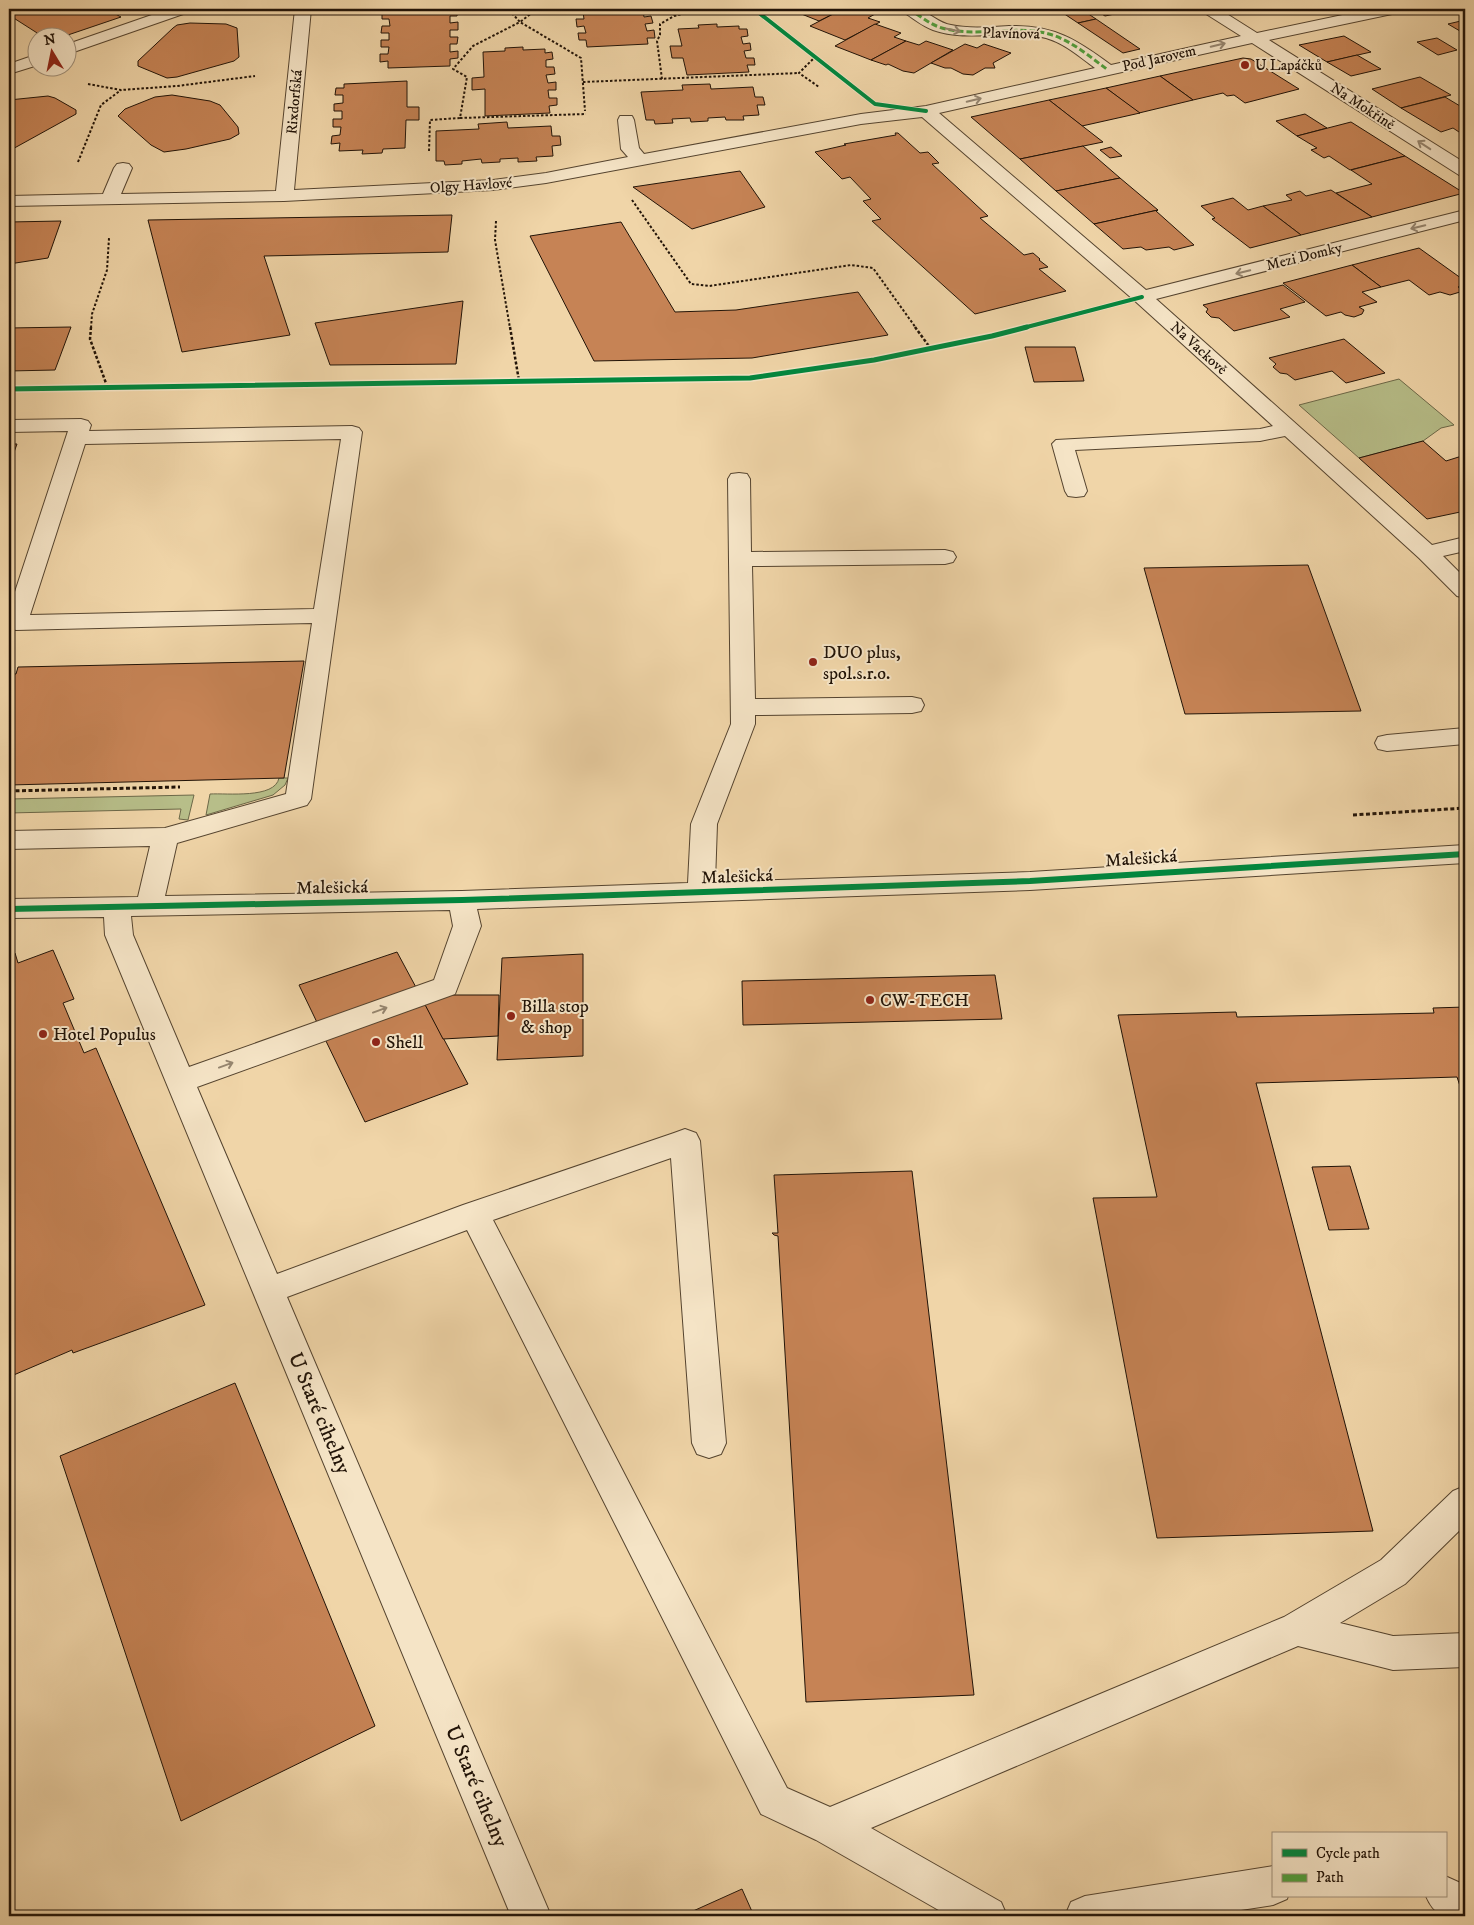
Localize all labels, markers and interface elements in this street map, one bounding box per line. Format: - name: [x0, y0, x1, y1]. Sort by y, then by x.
- street label: Plavínová: [982, 23, 1041, 44]
- one-way arrow: [944, 26, 960, 35]
- north arrow: [28, 28, 78, 78]
- text: N: [43, 30, 58, 50]
- one-way arrow: [1209, 40, 1225, 49]
- street label: Pod Jarovem: [1120, 41, 1198, 76]
- place label: U Lapáčků: [1255, 56, 1322, 75]
- marker: U Lapáčků: [1239, 59, 1251, 71]
- street label: Rixdorfská: [282, 68, 307, 135]
- street label: Na Mokřině: [1327, 79, 1399, 134]
- one-way arrow: [965, 95, 981, 104]
- one-way arrow: [1418, 140, 1432, 150]
- street label: Olgy Havlové: [429, 173, 514, 198]
- one-way arrow: [1410, 223, 1426, 233]
- street label: Mezi Domky: [1264, 238, 1345, 275]
- one-way arrow: [1236, 267, 1252, 277]
- street label: Na Vackově: [1166, 318, 1231, 379]
- place label: DUO plus, spol.s.r.o.: [823, 642, 901, 685]
- marker: DUO plus, spol.s.r.o.: [807, 656, 819, 668]
- street label: Malešická: [1104, 845, 1178, 872]
- street label: Malešická: [701, 865, 774, 889]
- street label: Malešická: [296, 876, 368, 900]
- place label: CW-TECH: [880, 990, 969, 1012]
- marker: CW-TECH: [864, 994, 876, 1006]
- place label: Billa stop & shop: [521, 996, 589, 1039]
- one-way arrow: [371, 1005, 387, 1014]
- marker: Billa stop & shop: [505, 1010, 517, 1022]
- place label: Hotel Populus: [53, 1024, 156, 1046]
- marker: Hotel Populus: [37, 1028, 49, 1040]
- place label: Shell: [386, 1032, 424, 1054]
- marker: Shell: [370, 1036, 382, 1048]
- one-way arrow: [218, 1059, 234, 1069]
- street label: U Staré cihelny: [282, 1349, 357, 1479]
- street label: U Staré cihelny: [439, 1722, 514, 1852]
- legend: [1272, 1832, 1446, 1898]
- text: Cycle path: [1316, 1844, 1380, 1863]
- text: Path: [1316, 1868, 1344, 1887]

